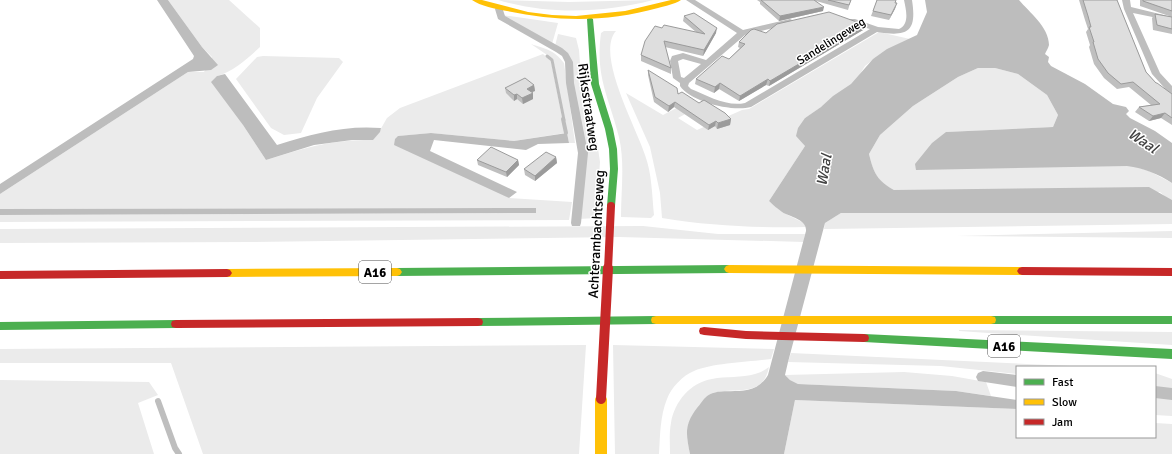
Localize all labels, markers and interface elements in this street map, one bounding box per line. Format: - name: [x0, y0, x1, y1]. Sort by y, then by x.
- street label: Sandelingeweg: [794, 14, 868, 68]
- street label: Rijksstraatweg: [574, 62, 603, 152]
- water label: Waal: [1125, 125, 1163, 158]
- water label: Waal: [812, 151, 836, 187]
- street label: Achterambachtseweg: [585, 169, 608, 299]
- road number: A16: [359, 261, 391, 283]
- road number: A16: [988, 335, 1020, 357]
- legend: [1016, 366, 1156, 438]
- text: Fast: [1052, 375, 1073, 390]
- text: Slow: [1052, 395, 1077, 410]
- text: Jam: [1052, 415, 1073, 430]

